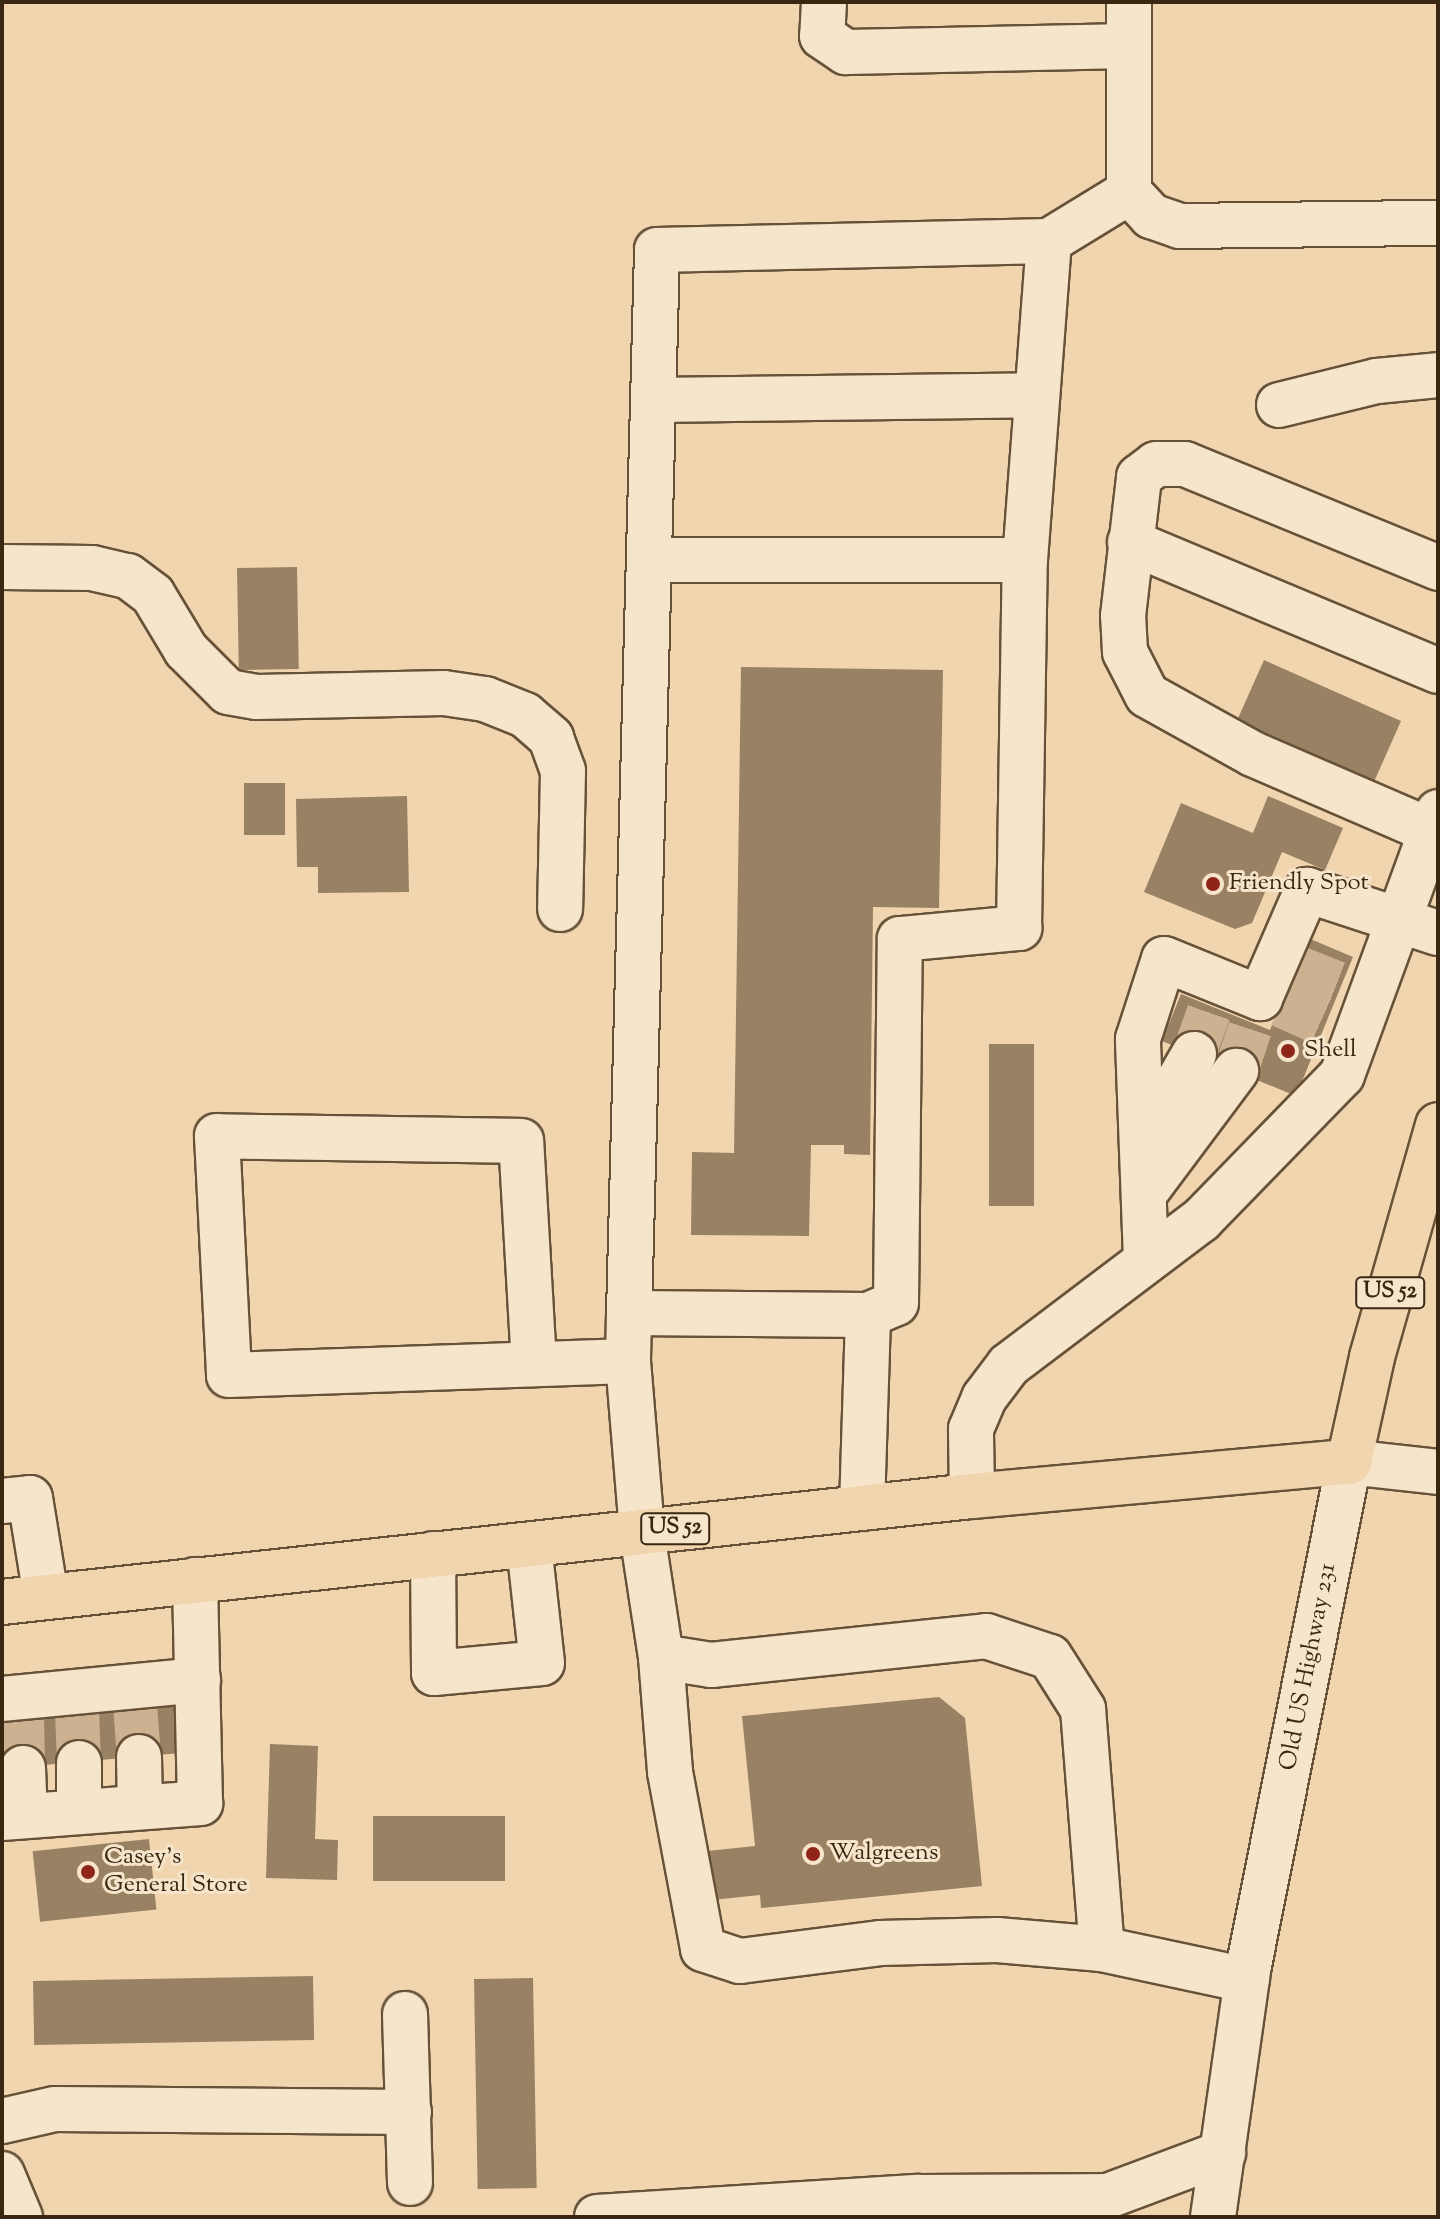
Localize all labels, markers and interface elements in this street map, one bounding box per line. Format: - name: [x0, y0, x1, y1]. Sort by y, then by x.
- place label: Friendly Spot: [1229, 870, 1369, 898]
- marker: Friendly Spot: [1204, 875, 1222, 893]
- place label: Shell: [1304, 1037, 1357, 1065]
- marker: Shell: [1279, 1042, 1297, 1060]
- road number: US 52: [1354, 1275, 1426, 1311]
- road number: US 52: [639, 1511, 711, 1547]
- street label: Old US Highway 231: [1275, 1561, 1343, 1773]
- place label: Walgreens: [829, 1840, 938, 1868]
- place label: Casey's General Store: [104, 1844, 248, 1900]
- marker: Walgreens: [804, 1845, 822, 1863]
- marker: Casey's General Store: [79, 1863, 97, 1881]

